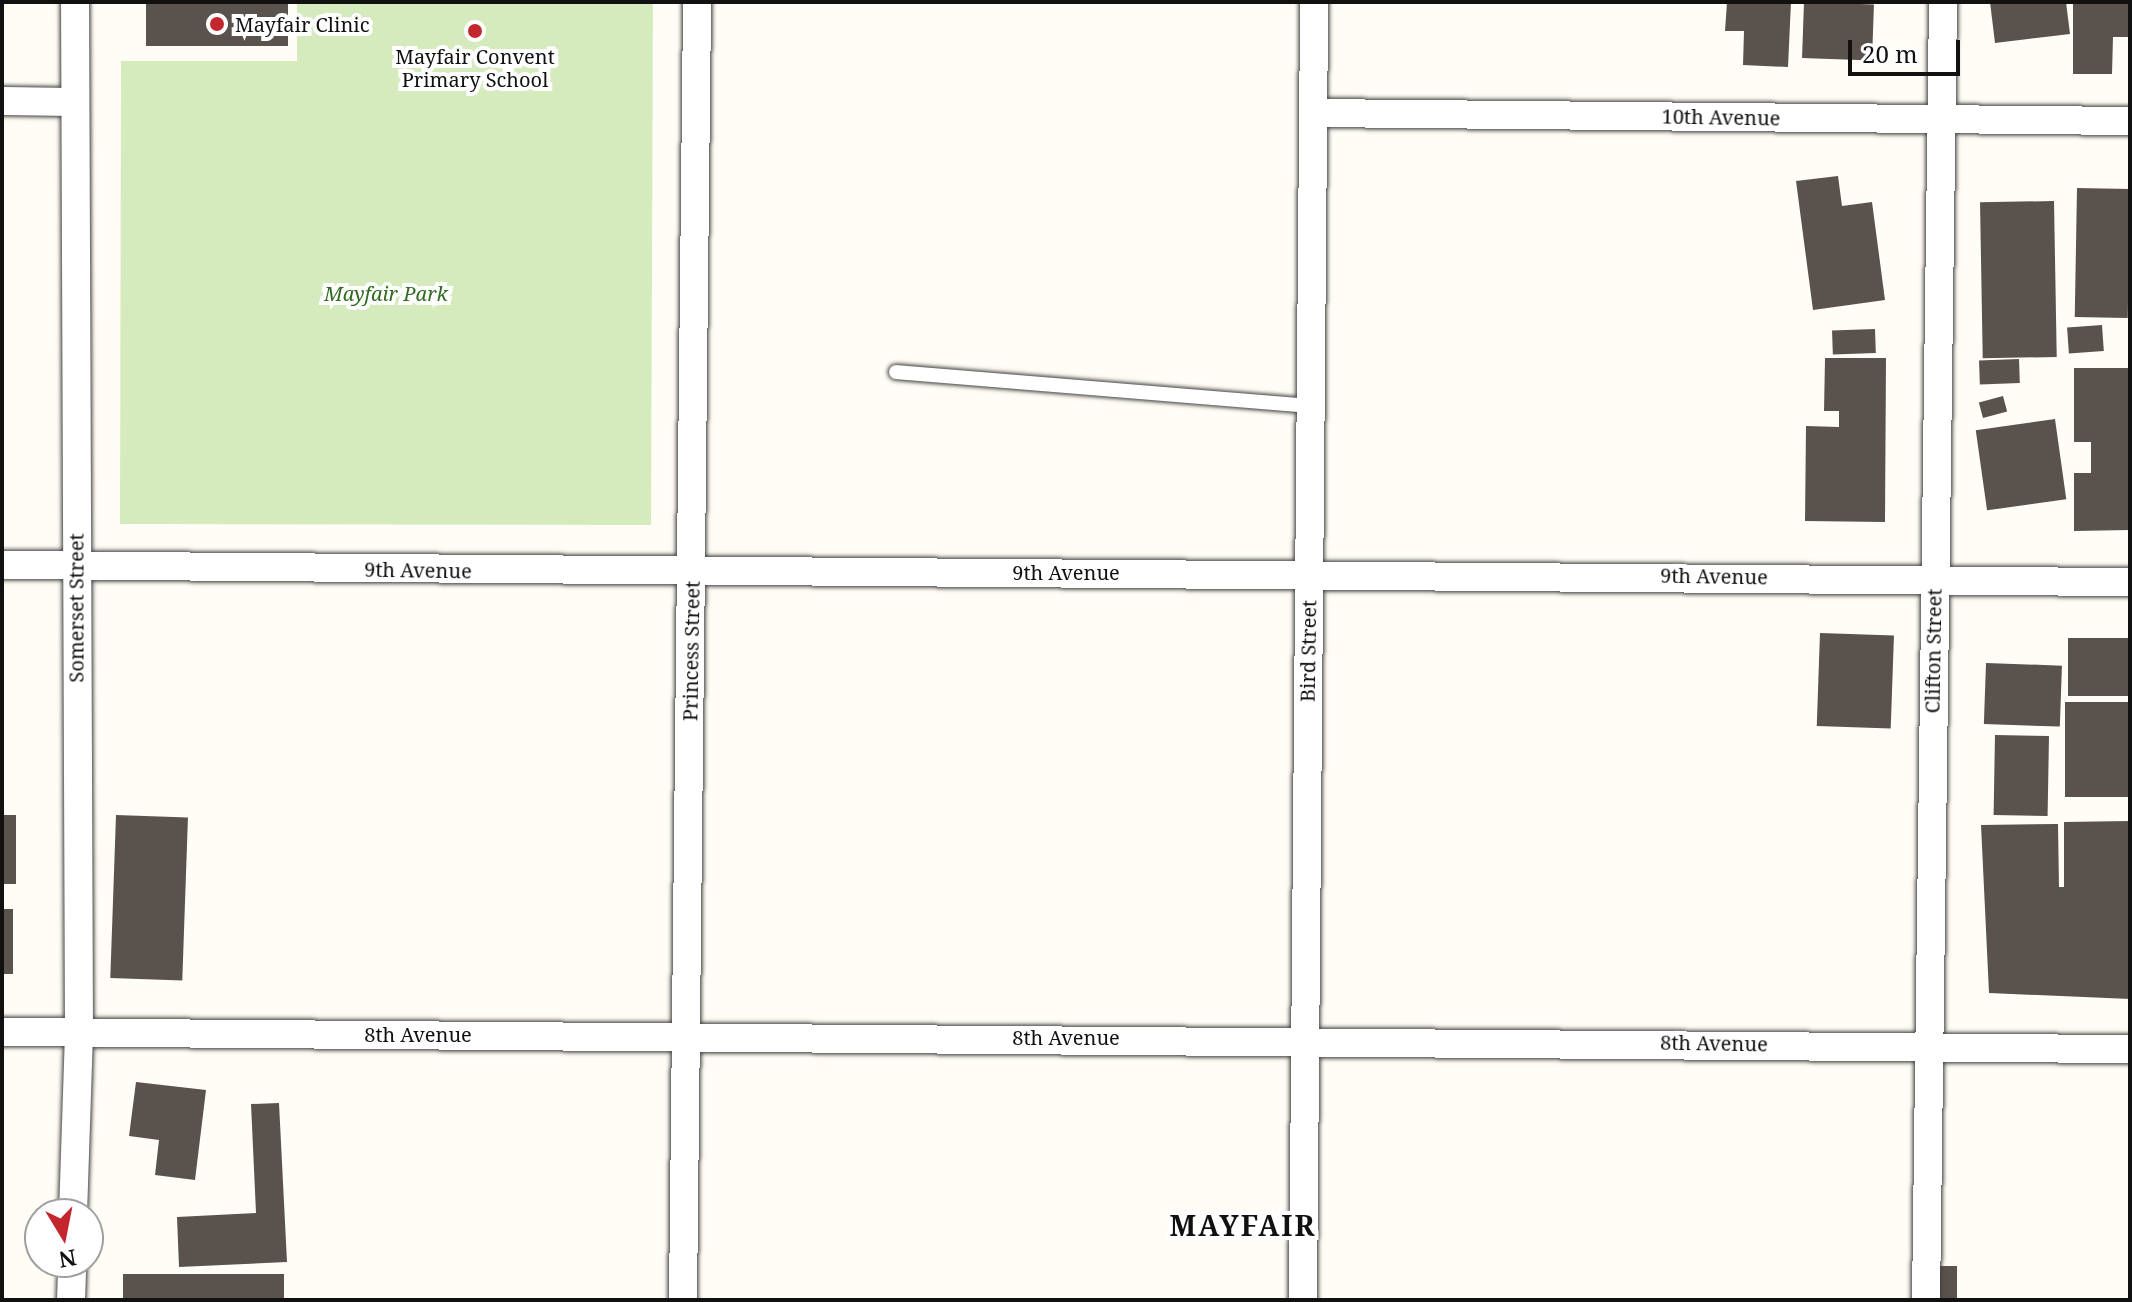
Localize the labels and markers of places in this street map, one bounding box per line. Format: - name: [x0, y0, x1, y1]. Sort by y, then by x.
- place label: Mayfair Clinic: [235, 12, 370, 36]
- marker: Mayfair Clinic: [206, 13, 228, 35]
- marker: Mayfair Convent Primary School: [466, 22, 484, 40]
- place label: Mayfair Convent Primary School: [395, 44, 555, 91]

